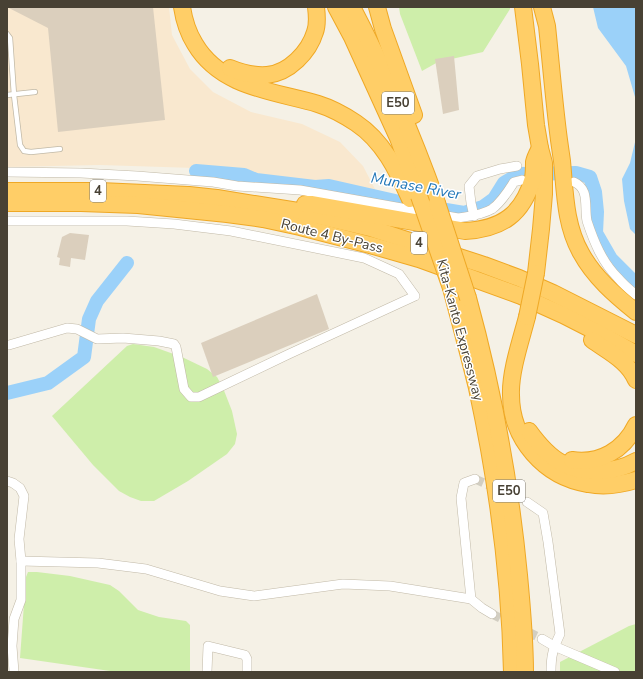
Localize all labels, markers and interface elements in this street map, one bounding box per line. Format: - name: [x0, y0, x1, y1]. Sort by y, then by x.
- road number: E50: [382, 92, 414, 114]
- water label: Munase River: [369, 167, 463, 205]
- road number: 4: [90, 180, 106, 202]
- street label: Route 4 By-Pass: [279, 214, 385, 258]
- road number: 4: [411, 232, 427, 254]
- street label: Kita-Kanto Expressway: [432, 257, 488, 404]
- road number: E50: [493, 480, 525, 502]

